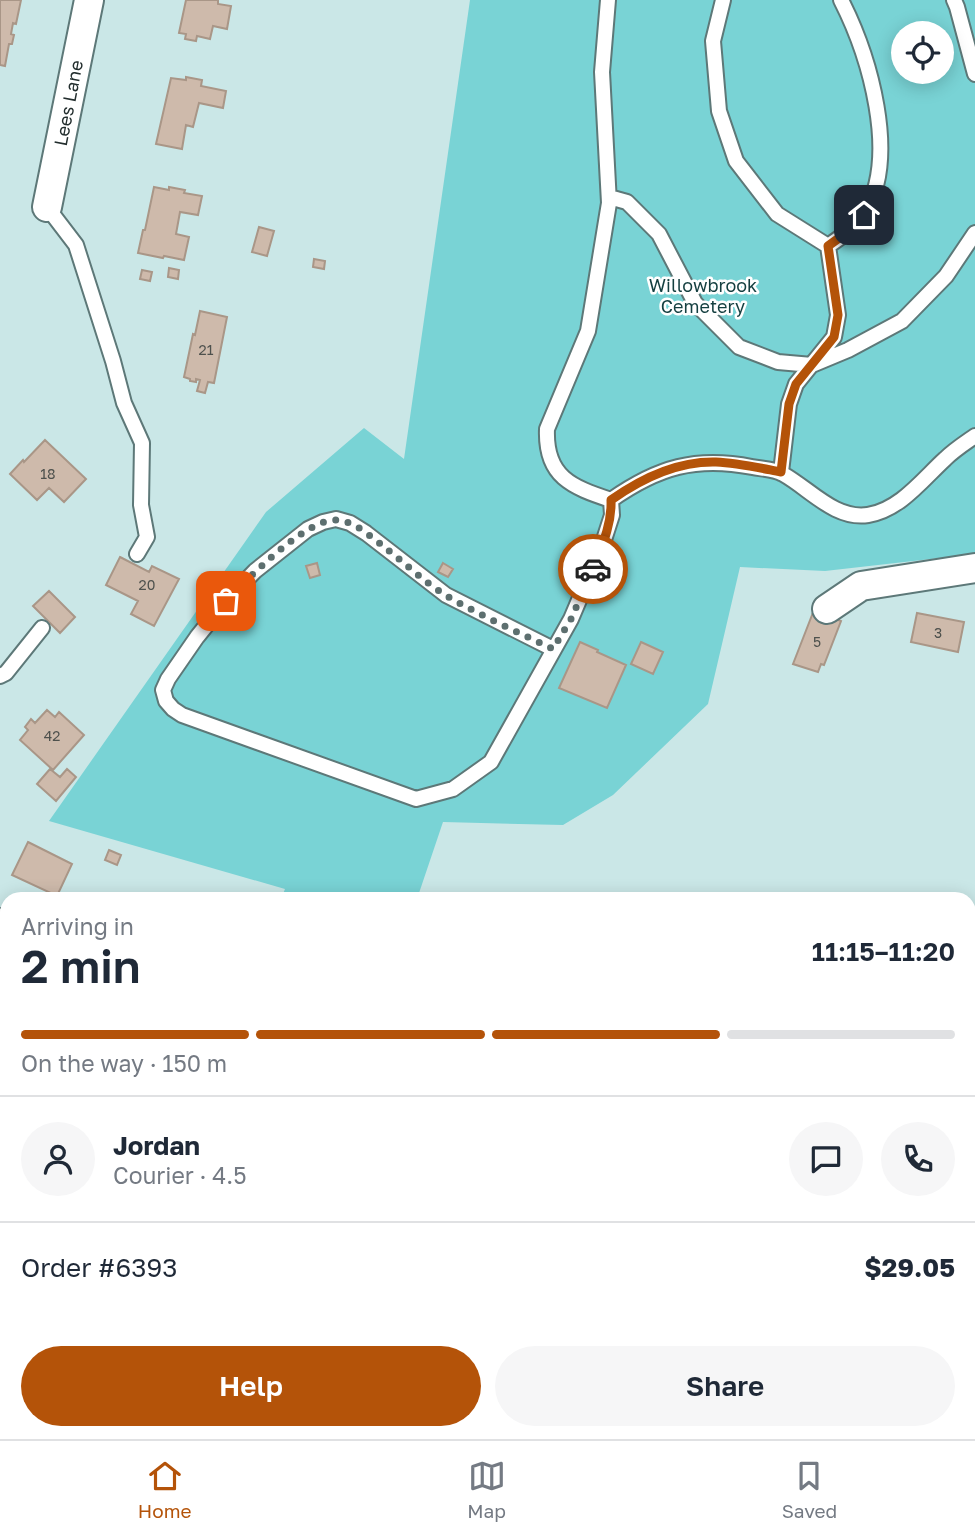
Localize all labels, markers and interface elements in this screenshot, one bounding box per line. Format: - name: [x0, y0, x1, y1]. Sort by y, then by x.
- map controls: [891, 21, 954, 84]
- button: locate: [891, 21, 954, 84]
- street label: Lees Lane: [49, 58, 87, 148]
- pin: [834, 185, 894, 245]
- icon: home: [845, 196, 883, 234]
- park label: Willowbrook Cemetery: [649, 274, 757, 317]
- house number: 21: [199, 341, 214, 358]
- house number: 18: [40, 465, 56, 482]
- courier: [558, 534, 628, 604]
- icon: car: [574, 550, 612, 588]
- pin: [196, 571, 256, 631]
- house number: 20: [139, 576, 155, 593]
- icon: bag: [207, 582, 245, 620]
- house number: 3: [934, 624, 942, 641]
- house number: 5: [813, 633, 821, 650]
- house number: 42: [44, 727, 60, 744]
- text: Arriving in: [21, 912, 134, 940]
- text: 11:15–11:20: [812, 936, 955, 967]
- text: 2 min: [21, 938, 141, 993]
- text: On the way · 150 m: [21, 1049, 227, 1077]
- button: person: [21, 1122, 95, 1196]
- button: chat: [789, 1122, 863, 1196]
- button: phone: [881, 1122, 955, 1196]
- text: Jordan: [113, 1130, 200, 1161]
- text: Courier · 4.5: [113, 1161, 246, 1189]
- text: Order #6393: [21, 1252, 177, 1283]
- text: $29.05: [864, 1252, 955, 1283]
- button: Help: [21, 1346, 481, 1426]
- button: Share: [495, 1346, 955, 1426]
- tab: Home: [138, 1457, 192, 1522]
- tab: Map: [467, 1457, 506, 1522]
- tab: Saved: [782, 1457, 837, 1522]

